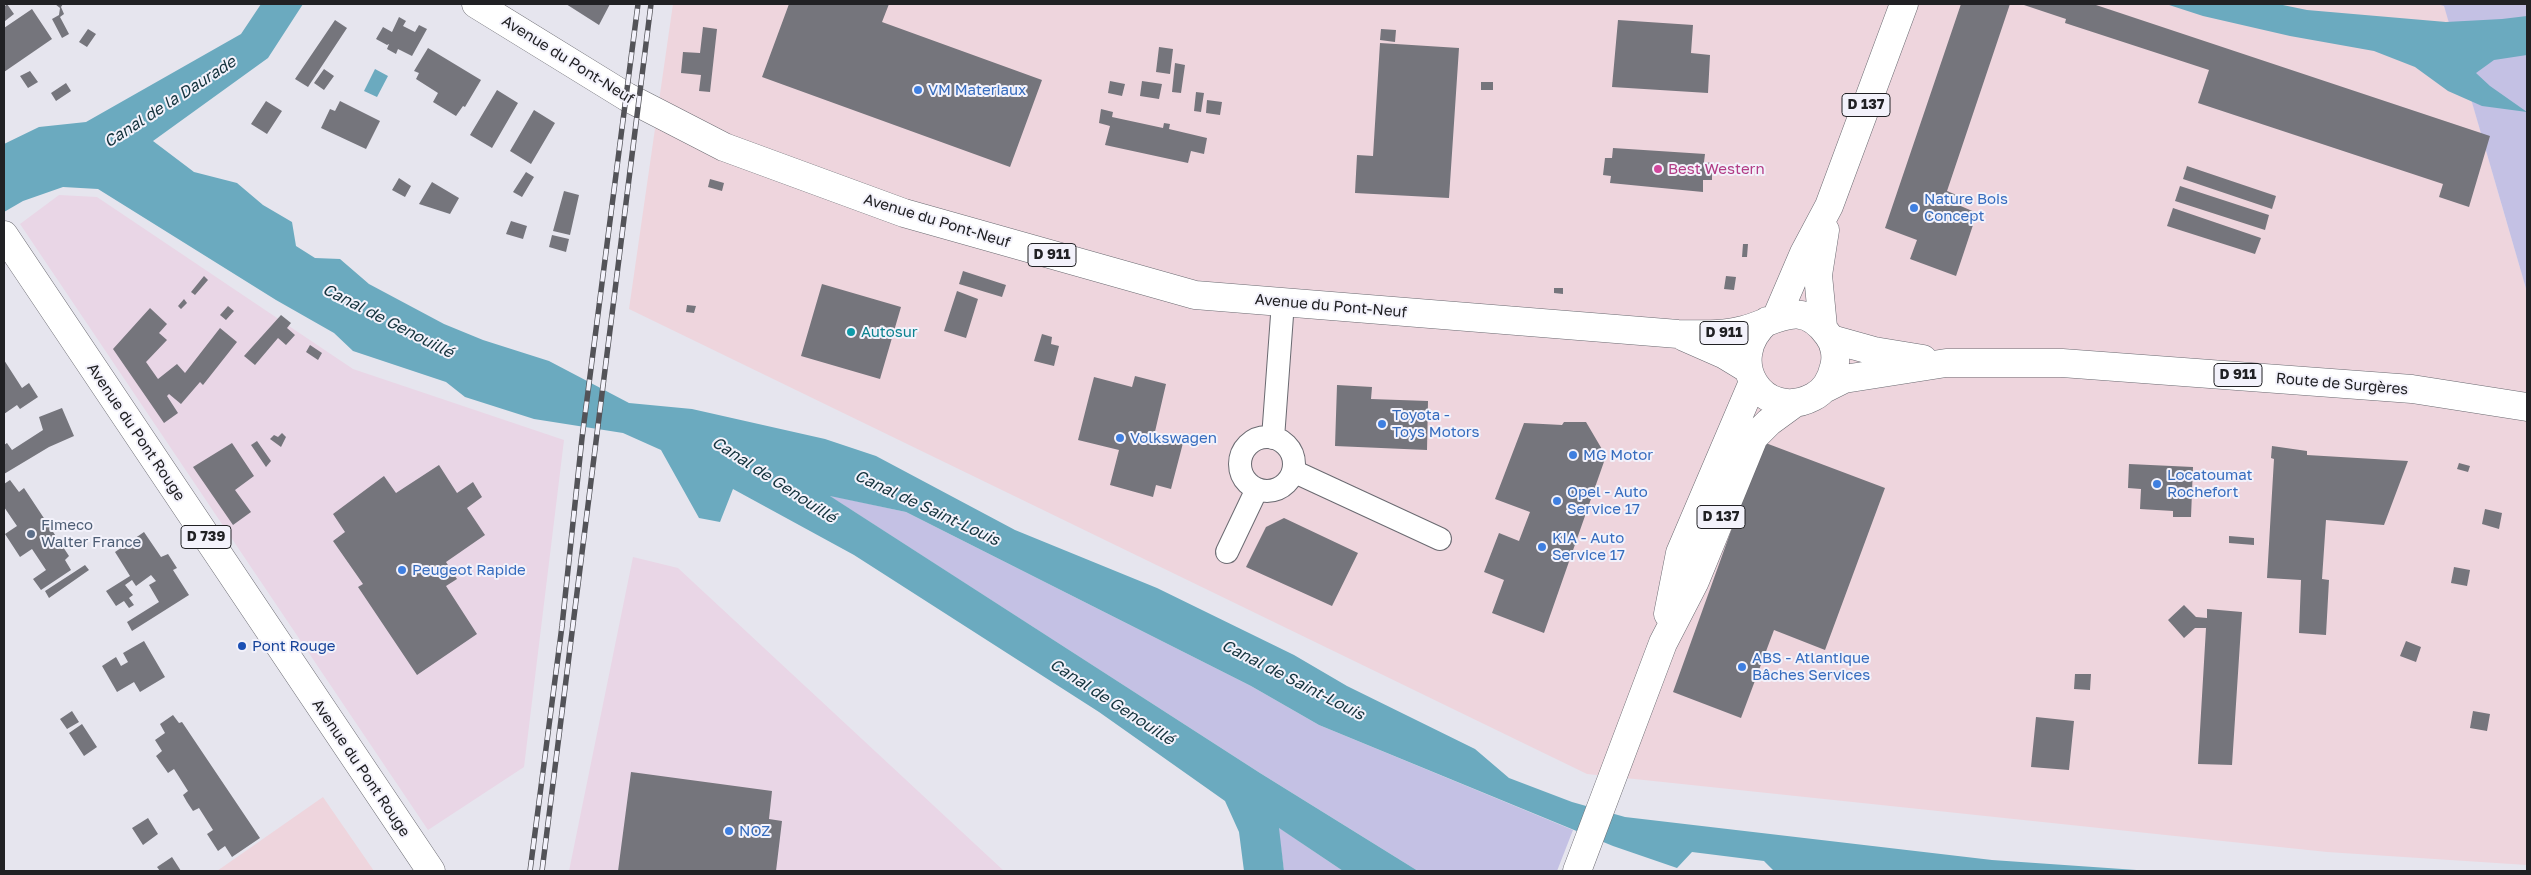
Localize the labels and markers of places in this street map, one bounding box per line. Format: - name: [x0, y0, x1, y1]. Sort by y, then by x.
- place label: VM Materiaux: [928, 81, 1026, 99]
- marker: VM Materiaux: [912, 84, 924, 96]
- place label: Best Western: [1668, 160, 1765, 178]
- marker: Best Western: [1652, 163, 1664, 175]
- place label: Nature Bois Concept: [1924, 190, 2008, 225]
- marker: Nature Bois Concept: [1908, 202, 1920, 214]
- place label: Autosur: [861, 323, 918, 341]
- marker: Autosur: [845, 326, 857, 338]
- place label: Toyota - Toys Motors: [1392, 406, 1479, 441]
- marker: Toyota - Toys Motors: [1376, 418, 1388, 430]
- place label: Volkswagen: [1130, 429, 1217, 447]
- marker: Volkswagen: [1114, 432, 1126, 444]
- place label: MG Motor: [1583, 446, 1653, 464]
- marker: MG Motor: [1567, 449, 1579, 461]
- place label: Locatoumat Rochefort: [2167, 466, 2253, 501]
- marker: Locatoumat Rochefort: [2151, 478, 2163, 490]
- place label: Opel - Auto Service 17: [1567, 483, 1648, 518]
- marker: Opel - Auto Service 17: [1551, 495, 1563, 507]
- place label: Fimeco Walter France: [41, 516, 141, 551]
- marker: Fimeco Walter France: [25, 528, 37, 540]
- place label: KIA - Auto Service 17: [1552, 529, 1625, 564]
- marker: KIA - Auto Service 17: [1536, 541, 1548, 553]
- place label: Peugeot Rapide: [412, 561, 526, 579]
- marker: Peugeot Rapide: [396, 564, 408, 576]
- place label: Pont Rouge: [252, 637, 336, 655]
- marker: Pont Rouge: [236, 640, 248, 652]
- place label: ABS - Atlantique Bâches Services: [1752, 649, 1870, 684]
- marker: ABS - Atlantique Bâches Services: [1736, 661, 1748, 673]
- place label: NOZ: [739, 822, 770, 840]
- marker: NOZ: [723, 825, 735, 837]

